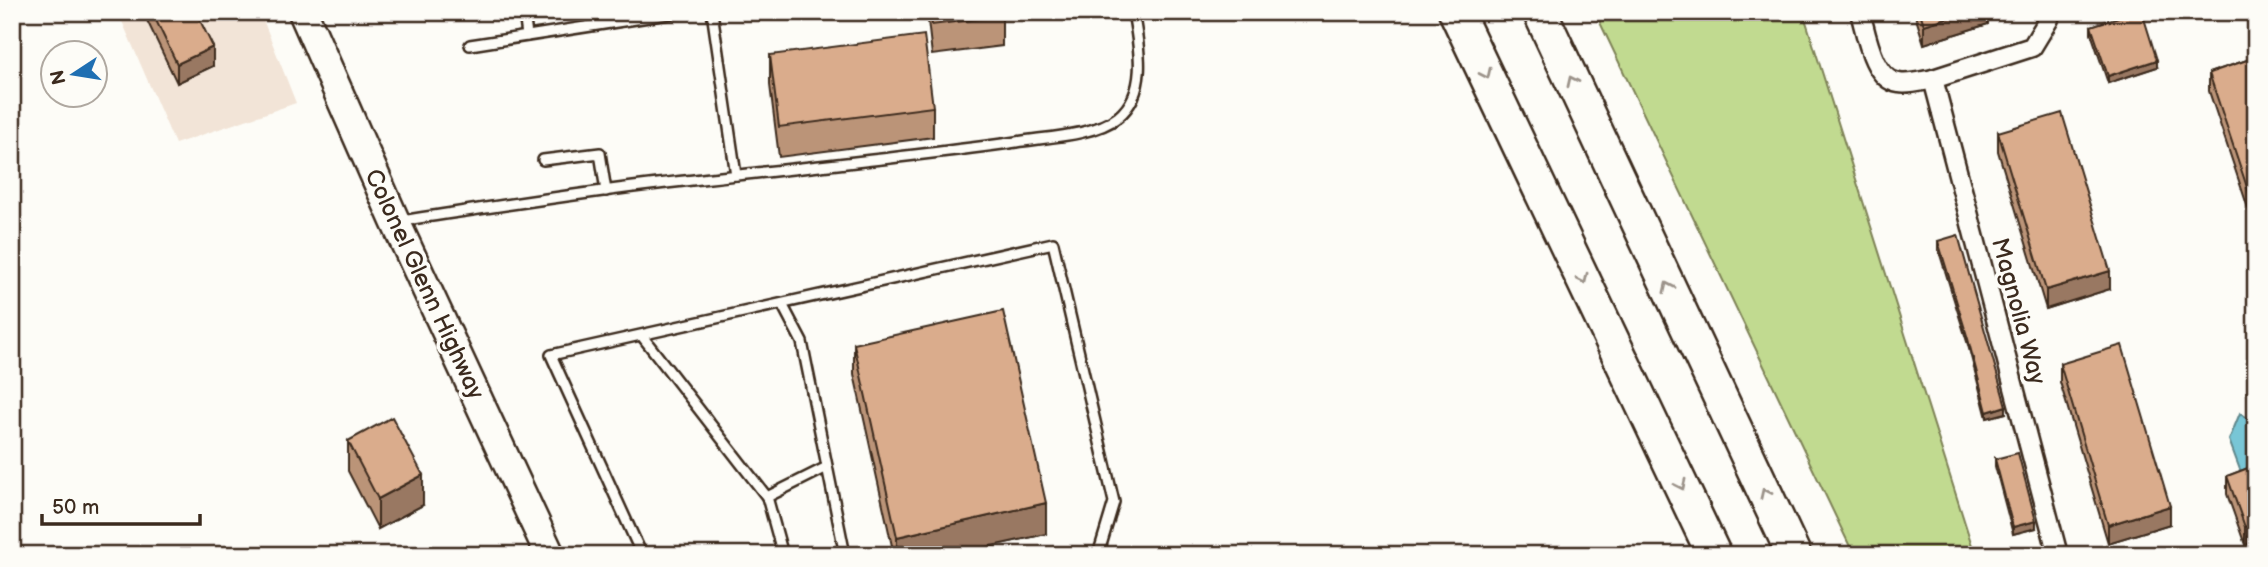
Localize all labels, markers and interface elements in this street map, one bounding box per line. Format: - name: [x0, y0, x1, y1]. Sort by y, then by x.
- north arrow: [38, 38, 108, 108]
- one-way arrow: [1477, 67, 1491, 79]
- text: N: [46, 68, 72, 87]
- one-way arrow: [1566, 75, 1580, 88]
- street label: Colonel Glenn Highway: [358, 165, 491, 404]
- street label: Magnolia Way: [1985, 235, 2052, 388]
- one-way arrow: [1575, 272, 1589, 284]
- one-way arrow: [1663, 282, 1677, 294]
- one-way arrow: [1673, 478, 1687, 490]
- scale bar: [42, 483, 200, 527]
- one-way arrow: [1759, 488, 1773, 500]
- text: 50 m: [52, 495, 99, 520]

